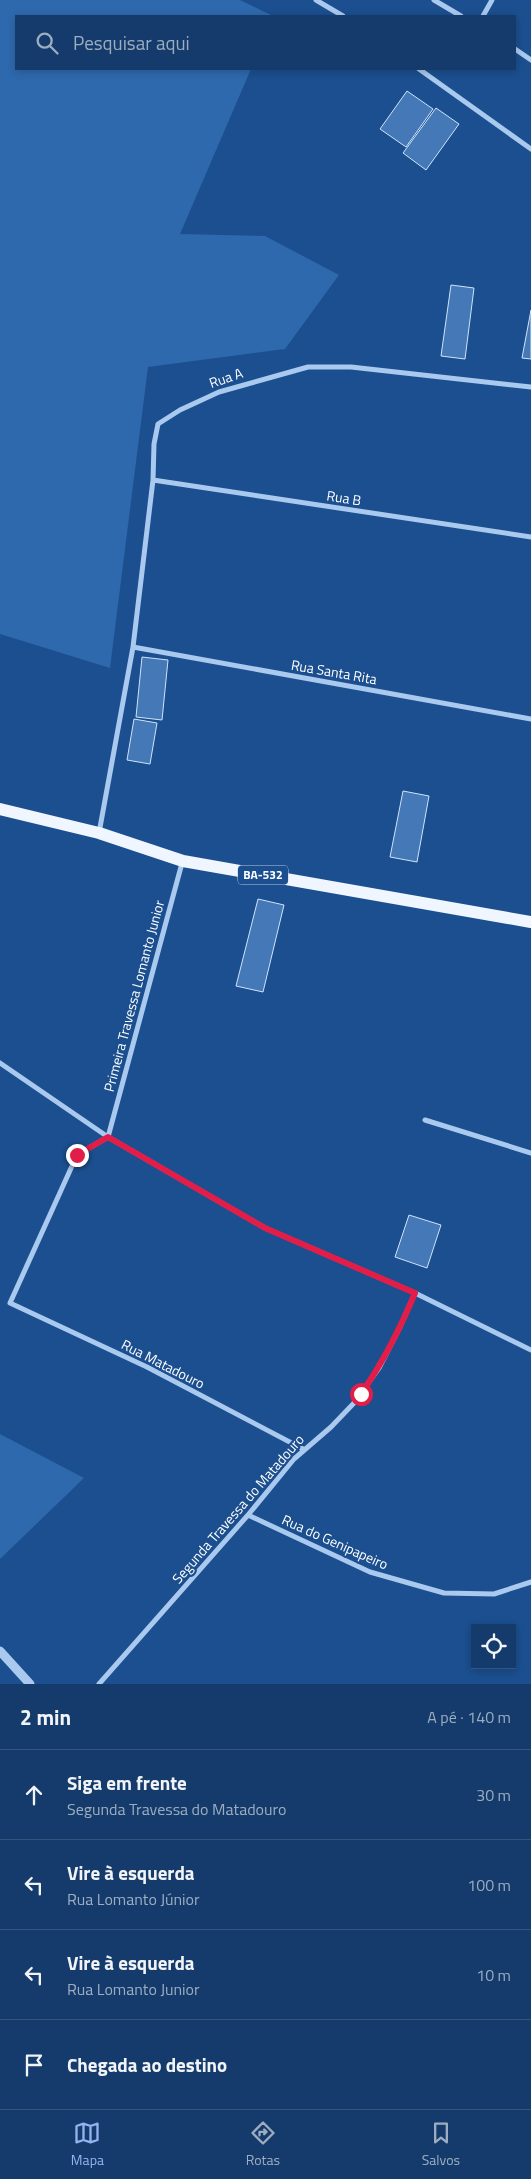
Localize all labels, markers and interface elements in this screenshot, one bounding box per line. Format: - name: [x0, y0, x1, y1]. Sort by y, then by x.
- search box: [15, 15, 516, 70]
- text: Pesquisar aqui: [73, 28, 190, 57]
- icon: search: [33, 29, 61, 57]
- street label: Rua A: [206, 362, 246, 393]
- street label: Rua B: [325, 484, 363, 511]
- street label: Rua Santa Rita: [290, 654, 379, 689]
- road number: BA-532: [238, 866, 288, 884]
- street label: Primeira Travessa Lomanto Junior: [98, 898, 169, 1094]
- route end: [66, 1144, 89, 1167]
- street label: Rua Matadouro: [118, 1334, 209, 1394]
- route start: [350, 1383, 373, 1406]
- street label: Segunda Travessa do Matadouro: [167, 1429, 309, 1588]
- street label: Rua do Genipapeiro: [279, 1509, 392, 1574]
- map controls: [471, 1624, 516, 1669]
- button: locate: [471, 1624, 516, 1669]
- text: 2 min: [20, 1701, 71, 1733]
- text: A pé · 140 m: [427, 1705, 511, 1729]
- text: Siga em frente: [67, 1768, 187, 1797]
- icon: ahead: [20, 1781, 48, 1809]
- text: 30 m: [476, 1783, 511, 1807]
- text: Segunda Travessa do Matadouro: [67, 1797, 286, 1821]
- text: Vire à esquerda: [67, 1858, 195, 1887]
- icon: left: [20, 1871, 48, 1899]
- text: 100 m: [467, 1873, 511, 1897]
- text: Rua Lomanto Júnior: [67, 1887, 200, 1911]
- text: Vire à esquerda: [67, 1948, 195, 1977]
- icon: left: [20, 1961, 48, 1989]
- text: 10 m: [476, 1963, 511, 1987]
- text: Rua Lomanto Junior: [67, 1977, 200, 2001]
- text: Chegada ao destino: [67, 2050, 227, 2079]
- icon: arrive: [20, 2051, 48, 2079]
- tab: Mapa: [71, 2119, 104, 2170]
- tab: Rotas: [246, 2119, 280, 2170]
- tab: Salvos: [422, 2119, 460, 2170]

